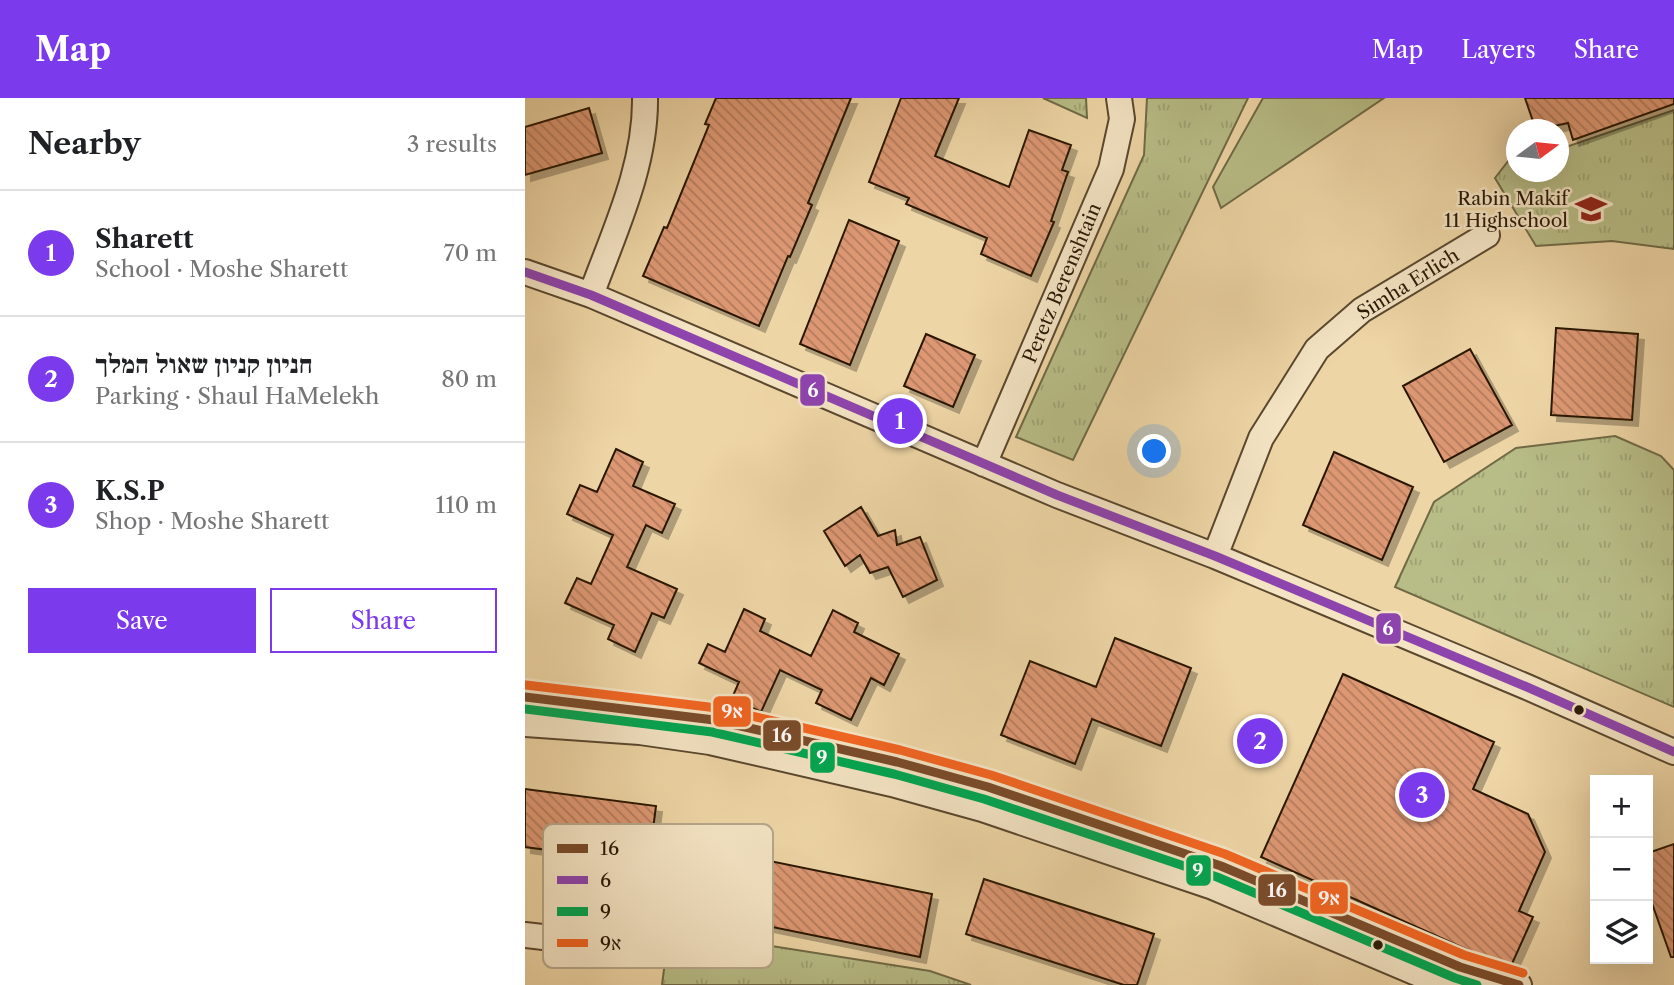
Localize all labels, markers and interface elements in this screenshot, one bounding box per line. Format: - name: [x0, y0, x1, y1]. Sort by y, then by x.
- text: Map: [35, 29, 111, 70]
- text: Map: [1372, 35, 1423, 64]
- text: Layers: [1461, 35, 1536, 64]
- text: Share: [1574, 35, 1639, 64]
- north arrow: [1506, 119, 1569, 182]
- text: Nearby: [28, 125, 141, 162]
- text: 3 results: [407, 130, 497, 158]
- place label: Rabin Makif 11 Highschool: [1444, 187, 1570, 232]
- school or university icon: Rabin Makif 11 Highschool: [1574, 192, 1608, 226]
- street label: Peretz Berenshtain: [1018, 200, 1106, 366]
- text: Sharett: [95, 223, 193, 255]
- text: 1: [46, 239, 56, 267]
- text: 70 m: [444, 239, 497, 267]
- street label: Simha Erlich: [1353, 243, 1463, 324]
- text: School · Moshe Sharett: [95, 255, 348, 283]
- text: חניון קניון שאול המלך: [95, 348, 313, 380]
- text: 2: [44, 365, 58, 393]
- text: 80 m: [441, 365, 497, 393]
- line badge: 6: [799, 373, 826, 407]
- text: 6: [807, 379, 819, 402]
- text: Parking · Shaul HaMelekh: [95, 382, 379, 410]
- pin: 1: [877, 395, 923, 447]
- your location: [1137, 434, 1171, 468]
- text: K.S.P: [95, 475, 165, 507]
- text: 3: [45, 491, 58, 519]
- text: 110 m: [436, 491, 497, 519]
- text: Shop · Moshe Sharett: [95, 507, 329, 535]
- button: Save: [28, 588, 256, 653]
- button: Share: [270, 588, 497, 653]
- line badge: 6: [1375, 612, 1402, 645]
- text: 6: [1382, 617, 1394, 640]
- line badge: 9א: [712, 695, 752, 728]
- text: 9א: [721, 700, 743, 723]
- unlabelled marker: [1572, 703, 1586, 717]
- pin: 2: [1237, 715, 1283, 767]
- line badge: 16: [762, 719, 802, 752]
- text: 16: [772, 724, 792, 747]
- line badge: 9: [809, 741, 836, 774]
- text: 9: [816, 746, 828, 769]
- pin: 3: [1399, 769, 1445, 821]
- map controls: [1590, 775, 1653, 964]
- button: +: [1590, 775, 1653, 838]
- legend: [543, 824, 773, 968]
- text: 16: [600, 837, 619, 860]
- button: −: [1590, 838, 1653, 901]
- line badge: 9: [1185, 854, 1212, 887]
- text: 9: [1192, 859, 1204, 882]
- text: 6: [600, 869, 611, 892]
- line badge: 16: [1257, 873, 1297, 907]
- text: 16: [1267, 879, 1287, 902]
- line badge: 9א: [1309, 881, 1349, 915]
- text: 9א: [1318, 887, 1340, 910]
- text: 9: [600, 900, 611, 923]
- button: layers: [1590, 901, 1653, 964]
- text: 9א: [600, 932, 621, 955]
- unlabelled marker: [1371, 938, 1385, 952]

